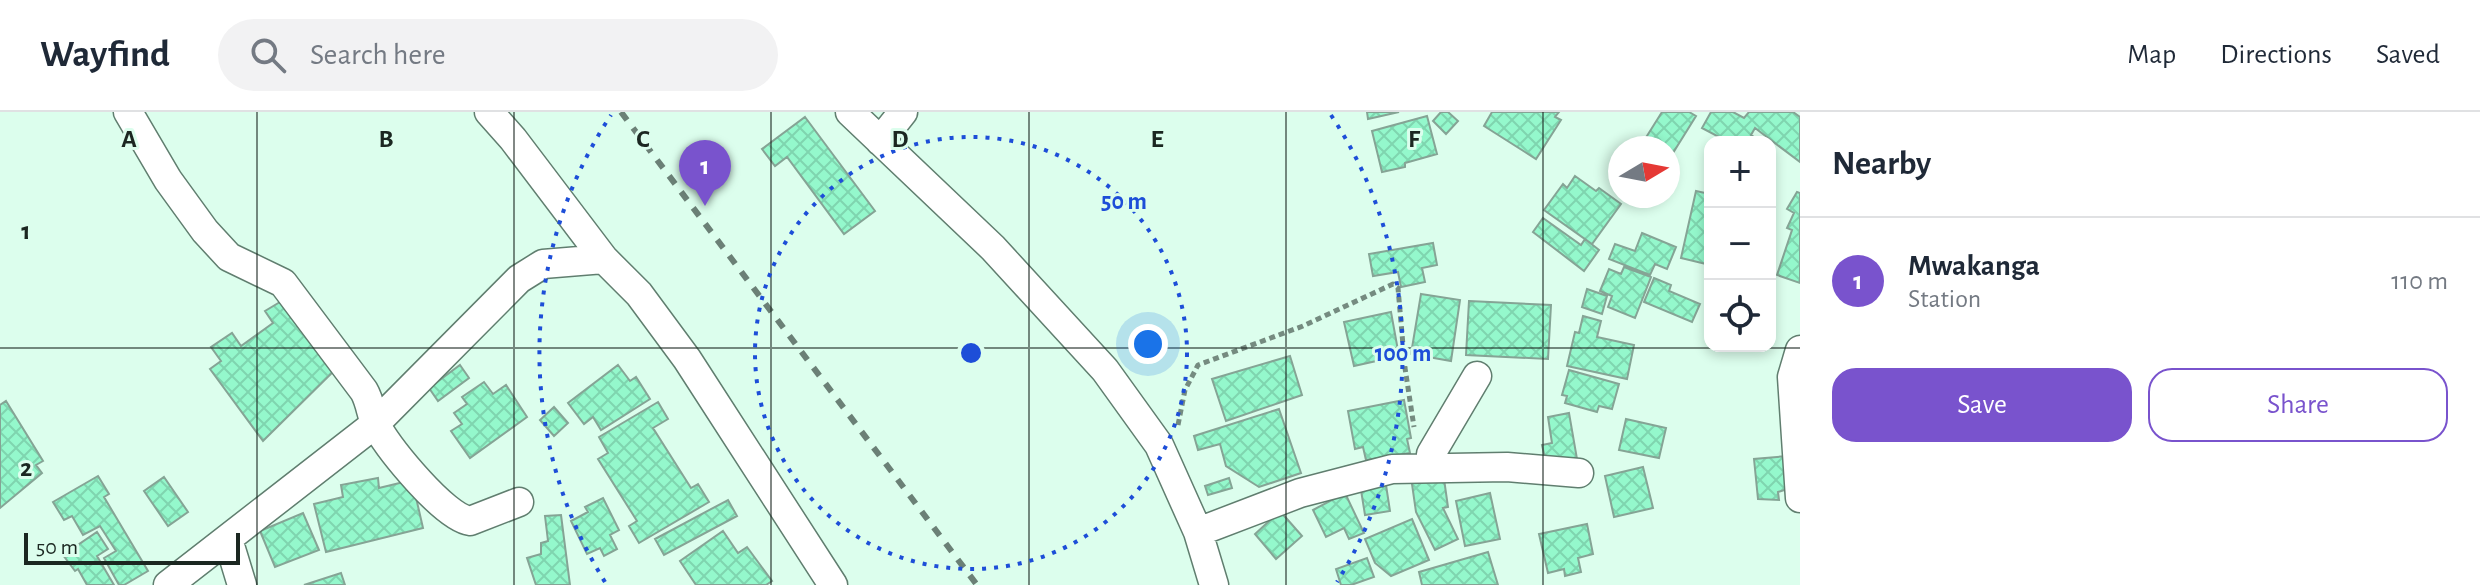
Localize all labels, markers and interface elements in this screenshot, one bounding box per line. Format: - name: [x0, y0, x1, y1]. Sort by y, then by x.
- search box: [218, 19, 778, 91]
- icon: search: [246, 33, 290, 77]
- text: Wayfind: [40, 36, 170, 74]
- text: Search here: [310, 40, 446, 70]
- text: Map: [2127, 41, 2176, 69]
- text: Directions: [2220, 41, 2332, 69]
- text: Saved: [2376, 41, 2440, 69]
- text: A: [121, 126, 137, 152]
- text: B: [378, 126, 394, 152]
- text: C: [636, 126, 650, 152]
- text: D: [891, 126, 909, 152]
- text: E: [1150, 126, 1164, 152]
- text: F: [1408, 126, 1421, 152]
- north arrow: [1608, 136, 1680, 208]
- map controls: [1704, 136, 1776, 352]
- button: +: [1704, 136, 1776, 208]
- pin: 1: [679, 140, 731, 206]
- text: Nearby: [1832, 147, 1931, 181]
- text: 50 m: [1101, 190, 1147, 214]
- button: −: [1704, 208, 1776, 280]
- text: 1: [21, 218, 31, 244]
- text: Mwakanga: [1908, 251, 2040, 281]
- text: 1: [1853, 268, 1863, 294]
- text: 110 m: [2391, 268, 2448, 294]
- button: locate: [1704, 280, 1776, 352]
- text: Station: [1908, 286, 1981, 312]
- your location: [1128, 324, 1168, 364]
- centre of rings: [957, 339, 985, 367]
- text: 100 m: [1375, 342, 1431, 366]
- button: Save: [1832, 368, 2132, 442]
- button: Share: [2148, 368, 2448, 442]
- text: 2: [20, 455, 32, 481]
- scale bar: [24, 529, 240, 565]
- text: 50 m: [36, 536, 78, 558]

